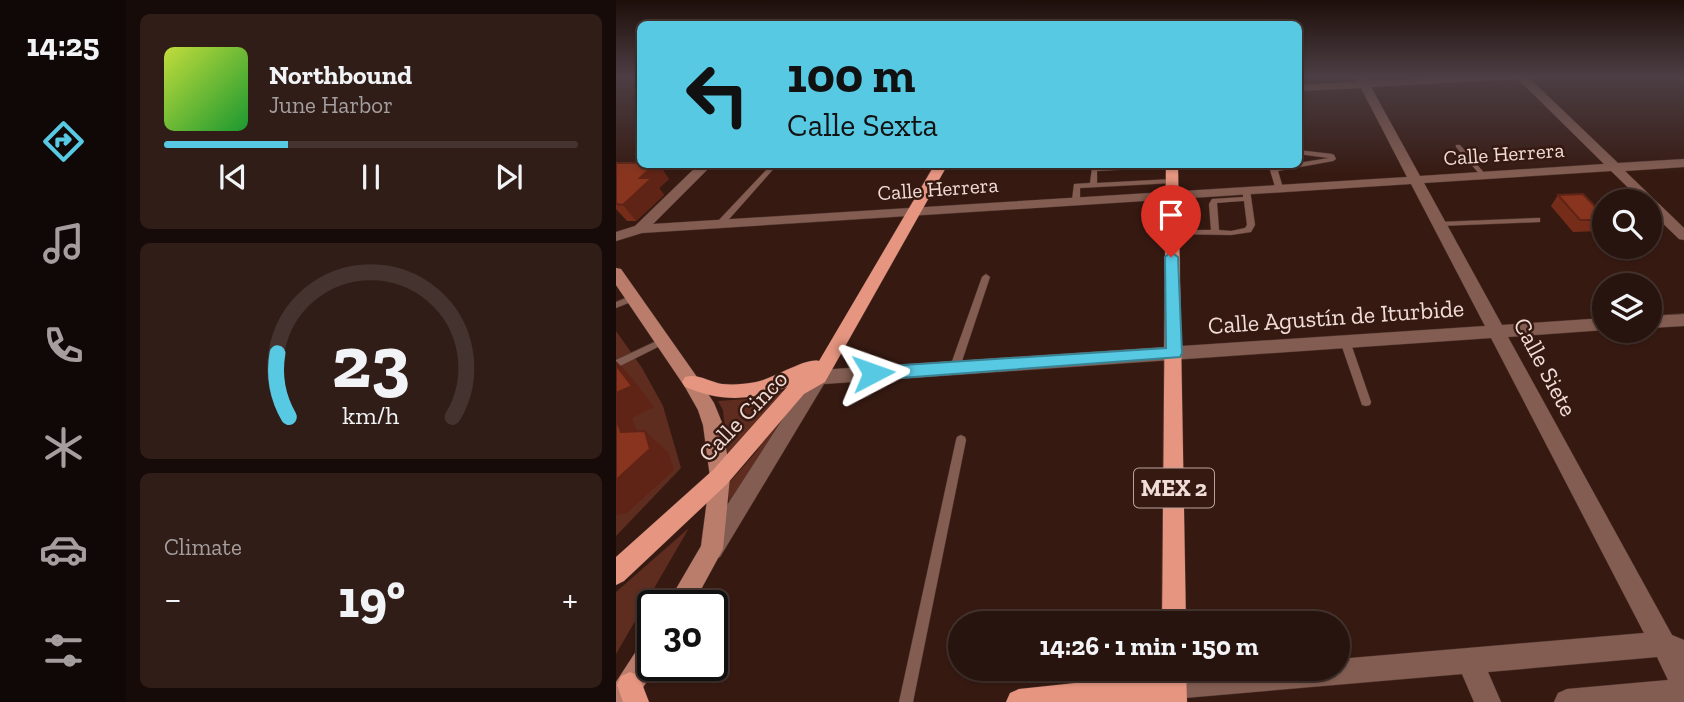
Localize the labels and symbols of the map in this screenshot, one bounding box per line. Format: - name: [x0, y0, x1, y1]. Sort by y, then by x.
- street label: Calle Herrera: [1443, 137, 1565, 170]
- street label: Calle Herrera: [877, 172, 999, 205]
- pin: [1141, 185, 1201, 257]
- street label: Calle Agustín de Iturbide: [1207, 293, 1465, 340]
- street label: Calle Siete: [1507, 312, 1583, 421]
- position arrow: [836, 336, 910, 410]
- street label: Calle Cinco: [692, 364, 793, 467]
- road number: MEX 2: [1134, 468, 1214, 508]
- speed limit sign: 30: [637, 590, 728, 681]

